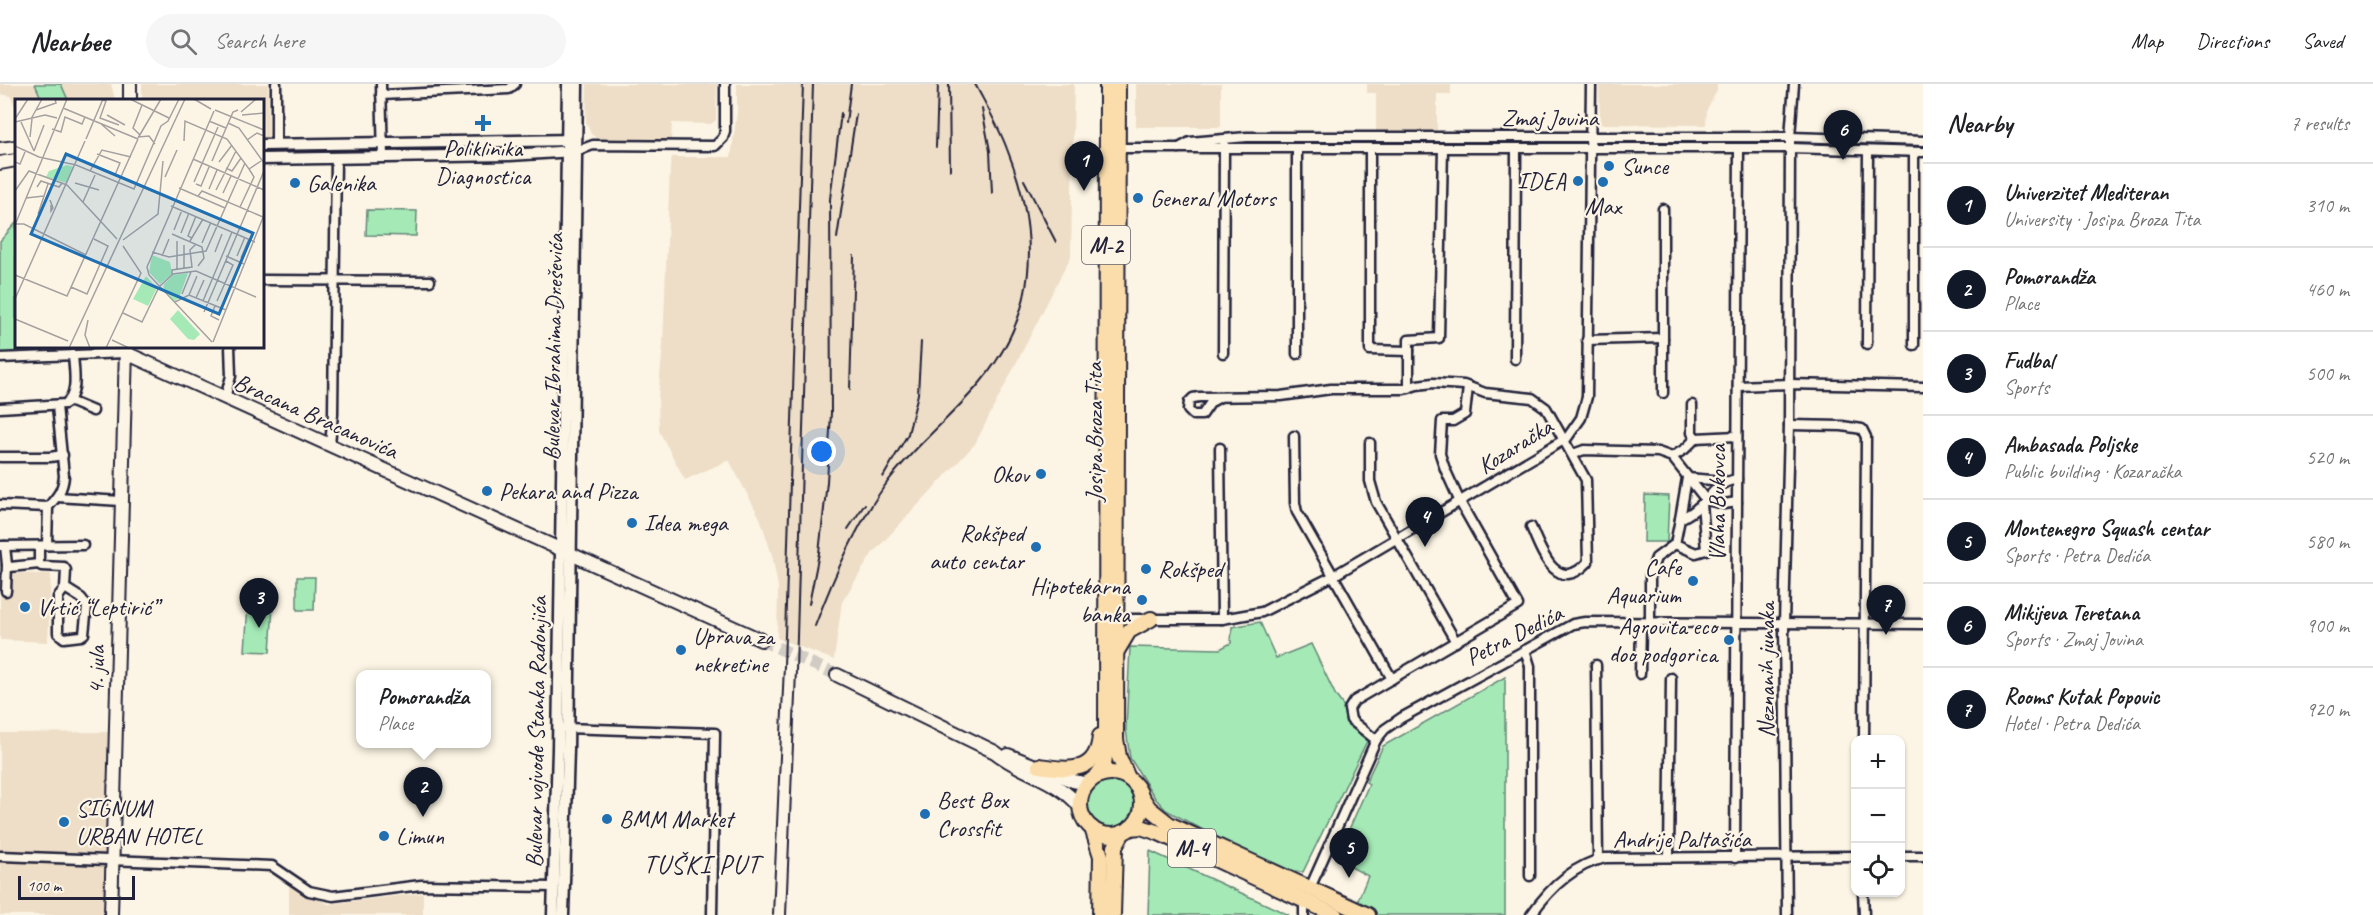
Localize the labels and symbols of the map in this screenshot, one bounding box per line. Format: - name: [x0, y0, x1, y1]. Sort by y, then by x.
- inset map: [15, 99, 264, 348]
- street label: Zmaj Jovina: [1502, 103, 1600, 133]
- pin: 6: [1824, 110, 1862, 160]
- marker: Poliklinika Diagnostica: [474, 114, 492, 132]
- place label: Poliklinika Diagnostica: [436, 133, 532, 191]
- pin: 1: [1064, 141, 1104, 191]
- place label: Sunce: [1621, 151, 1670, 181]
- marker: Sunce: [1602, 159, 1616, 173]
- place label: IDEA: [1517, 166, 1567, 196]
- place label: Galenika: [307, 168, 377, 198]
- marker: IDEA: [1571, 174, 1585, 188]
- marker: Max: [1596, 175, 1610, 189]
- marker: Galenika: [288, 176, 302, 190]
- place label: General Motors: [1150, 183, 1277, 213]
- marker: General Motors: [1131, 191, 1145, 205]
- place label: Max: [1585, 191, 1623, 221]
- road number: M-2: [1082, 226, 1130, 264]
- street label: Bulevar Ibrahima Dreševića: [536, 232, 570, 461]
- street label: Josipa Broza Tita: [1079, 361, 1109, 503]
- street label: Bracana Bracanovića: [229, 366, 404, 466]
- street label: Kozaračka: [1472, 411, 1559, 481]
- your location: [807, 437, 836, 466]
- street label: Vlaha Bukovca: [1702, 443, 1732, 562]
- place label: Okov: [991, 459, 1031, 489]
- marker: Okov: [1034, 467, 1048, 481]
- place label: Pekara and Pizza: [499, 476, 639, 506]
- marker: Pekara and Pizza: [480, 484, 494, 498]
- pin: 4: [1406, 498, 1444, 547]
- place label: Idea mega: [644, 508, 729, 538]
- marker: Idea mega: [625, 516, 639, 530]
- place label: Rokšped auto centar: [929, 518, 1028, 576]
- marker: Rokšped auto centar: [1029, 540, 1043, 554]
- place label: Cafe Aquarium: [1606, 552, 1683, 610]
- place label: Rokšped: [1158, 554, 1226, 584]
- marker: Rokšped: [1139, 562, 1153, 576]
- place label: Hipotekarna banka: [1030, 571, 1131, 629]
- marker: Cafe Aquarium: [1686, 574, 1700, 588]
- pin: 3: [240, 578, 278, 628]
- pin: 7: [1866, 586, 1906, 635]
- place label: Vrtić “Leptirić”: [37, 592, 163, 622]
- marker: Hipotekarna banka: [1135, 593, 1149, 607]
- street label: Bulevar vojvode Stanka Radonjića: [519, 595, 553, 868]
- street label: Petra Dedića: [1460, 597, 1569, 672]
- marker: Vrtić “Leptirić”: [18, 600, 32, 614]
- street label: Neznanih junaka: [1751, 600, 1781, 738]
- place label: Agrovita eco doo podgorica: [1609, 611, 1720, 669]
- place label: Uprava za nekretine: [693, 621, 776, 679]
- marker: Agrovita eco doo podgorica: [1722, 633, 1736, 647]
- marker: Uprava za nekretine: [674, 643, 688, 657]
- street label: 4. jula: [81, 644, 111, 695]
- pin: 2: [404, 768, 442, 817]
- place label: Best Box Crossfit: [937, 785, 1010, 843]
- place label: SIGNUM URBAN HOTEL: [76, 793, 204, 851]
- place label: BMM Market: [619, 804, 736, 834]
- marker: Best Box Crossfit: [918, 807, 932, 821]
- marker: BMM Market: [600, 812, 614, 826]
- marker: SIGNUM URBAN HOTEL: [57, 815, 71, 829]
- place label: Limun: [396, 821, 444, 851]
- street label: Andrije Paltašića: [1613, 824, 1752, 854]
- pin: 5: [1330, 828, 1368, 878]
- marker: Limun: [377, 829, 391, 843]
- road number: M-4: [1168, 829, 1216, 867]
- district label: TUŠKI PUT: [643, 848, 764, 881]
- scale bar: [18, 873, 135, 900]

